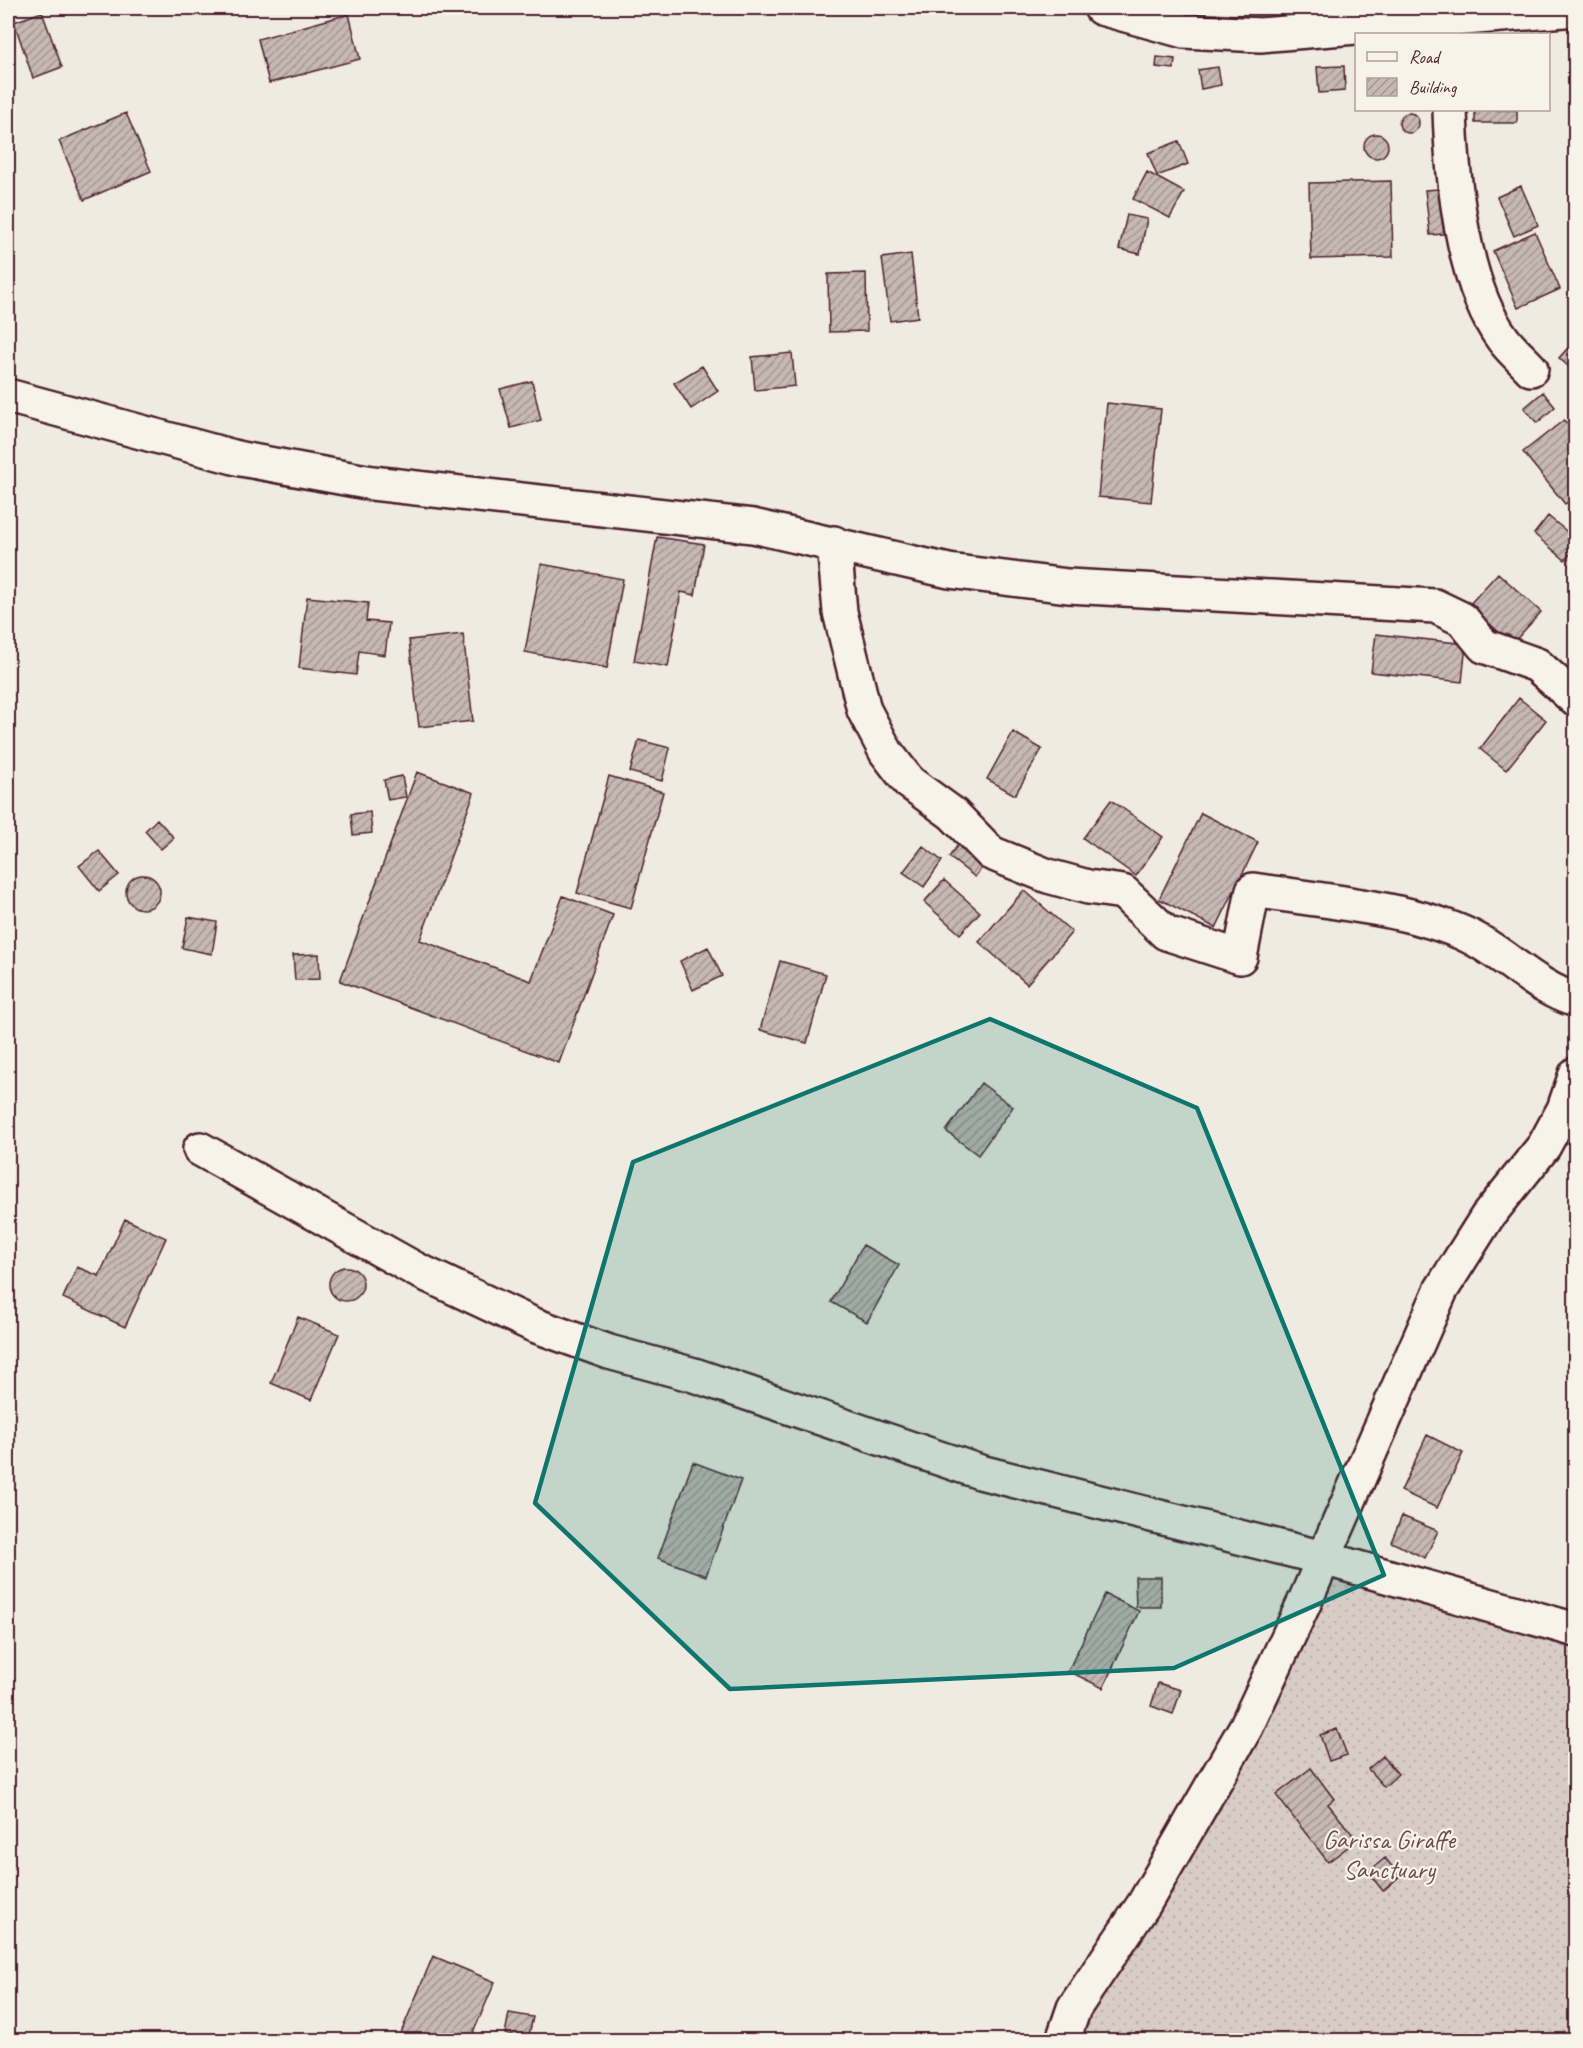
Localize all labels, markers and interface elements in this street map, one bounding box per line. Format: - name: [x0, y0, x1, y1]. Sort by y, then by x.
- legend: [1355, 33, 1550, 111]
- text: Road: [1409, 46, 1442, 68]
- text: Building: [1409, 76, 1458, 98]
- park label: Garissa Giraffe Sanctuary: [1323, 1823, 1457, 1886]

